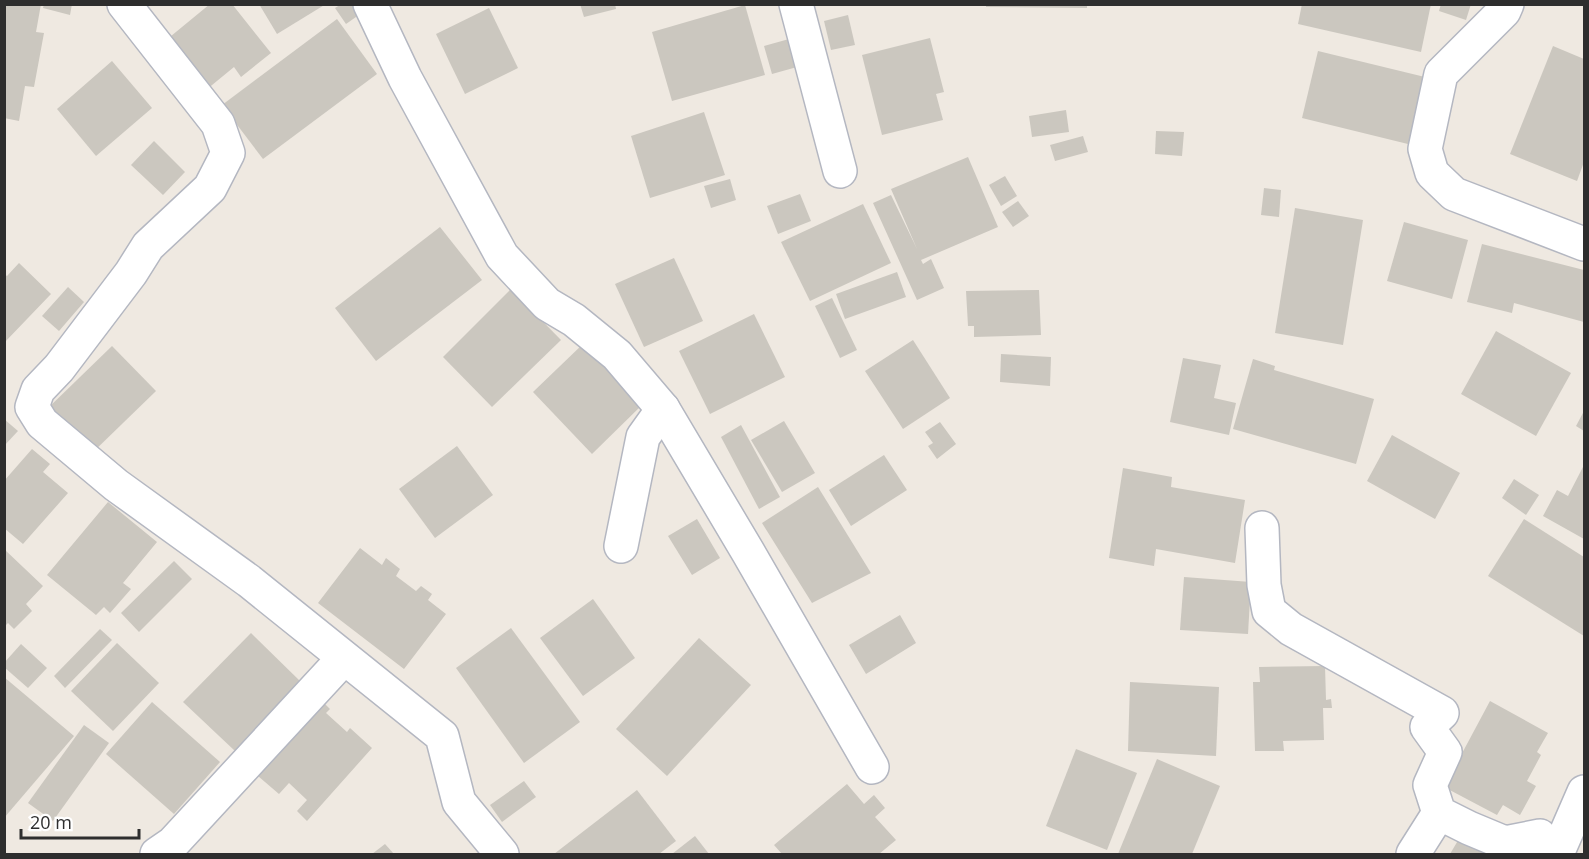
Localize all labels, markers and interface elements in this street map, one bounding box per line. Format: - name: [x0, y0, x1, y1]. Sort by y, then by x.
- scale bar: [21, 802, 140, 840]
- text: 20 m: [30, 810, 72, 834]

